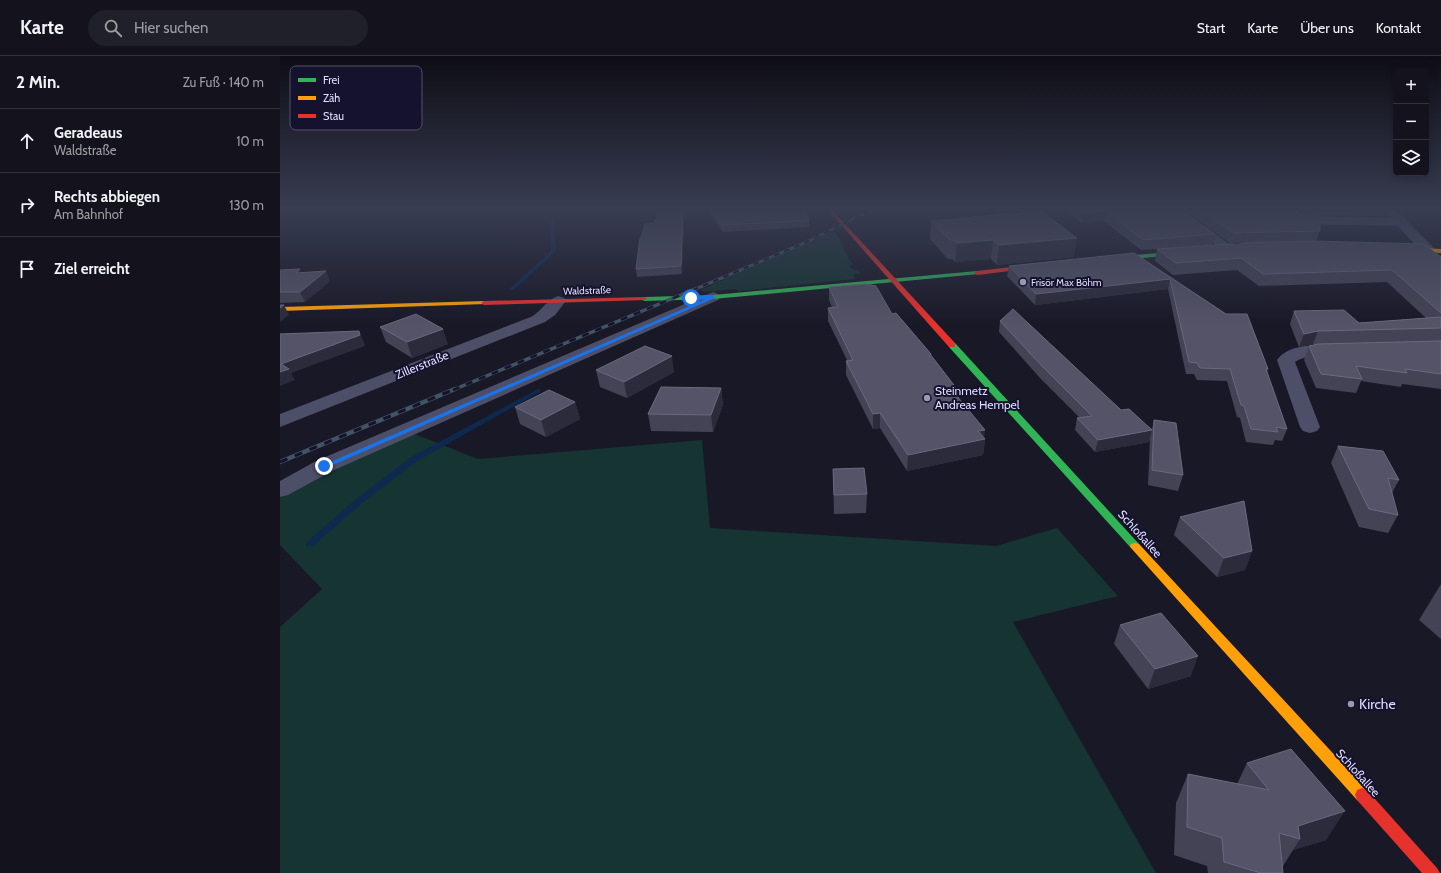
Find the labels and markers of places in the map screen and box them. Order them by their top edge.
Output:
place label: Frisör Max Böhm [1031,276,1102,289]
marker: Frisör Max Böhm [1018,277,1028,287]
place label: Steinmetz Andreas Hempel [935,383,1020,412]
marker: Steinmetz Andreas Hempel [922,393,932,403]
place label: Kirche [1359,695,1396,713]
marker: Kirche [1346,699,1356,709]

